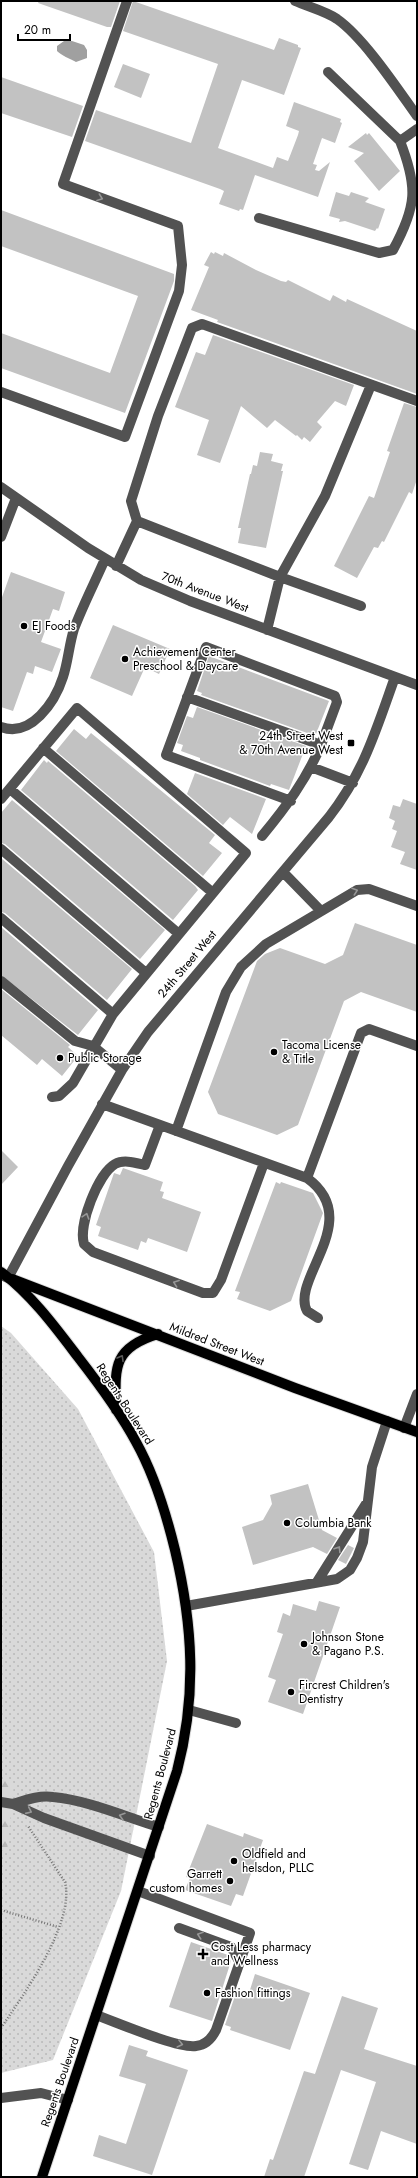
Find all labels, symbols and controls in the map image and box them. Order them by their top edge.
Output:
scale bar [18,16,70,42]
text: 20 m [24,21,51,39]
one-way arrow [96,193,103,201]
street label: 70th Avenue West [159,567,251,617]
place label: EJ Foods [32,617,76,635]
marker: EJ Foods [19,621,29,631]
place label: Achievement Center Preschool & Daycare [133,643,238,675]
marker: Achievement Center Preschool & Daycare [120,654,130,664]
place label: 24th Street West & 70th Avenue West [239,727,343,759]
marker: 24th Street West & 70th Avenue West [346,738,356,748]
one-way arrow [351,888,358,896]
street label: 24th Street West [153,926,221,1002]
place label: Tacoma License & Title [282,1036,361,1068]
marker: Tacoma License & Title [269,1047,279,1057]
place label: Public Storage [68,1049,142,1067]
marker: Public Storage [55,1053,65,1063]
one-way arrow [81,1212,90,1219]
one-way arrow [173,1279,180,1288]
street label: Mildred Street West [167,1318,267,1370]
one-way arrow [117,1355,124,1362]
street label: Regents Boulevard [92,1360,158,1448]
place label: Columbia Bank [295,1514,372,1532]
marker: Columbia Bank [282,1518,292,1528]
one-way arrow [333,1546,341,1553]
place label: Johnson Stone & Pagano P.S. [310,1628,384,1660]
marker: Johnson Stone & Pagano P.S. [299,1639,309,1649]
place label: Fircrest Children's Dentistry [299,1676,390,1708]
marker: Fircrest Children's Dentistry [286,1687,296,1697]
street label: Regents Boulevard [139,1726,181,1822]
one-way arrow [25,1806,33,1814]
one-way arrow [119,1812,126,1821]
place label: Oldfield and helsdon, PLLC [242,1845,314,1877]
marker: Oldfield and helsdon, PLLC [229,1856,239,1866]
place label: Garrett custom homes [150,1865,222,1897]
marker: Garrett custom homes [225,1876,235,1886]
one-way arrow [196,1931,203,1940]
place label: Cost Less pharmacy and Wellness [211,1938,312,1970]
marker: Cost Less pharmacy and Wellness [198,1949,208,1959]
place label: Fashion fittings [215,1984,291,2002]
marker: Fashion fittings [202,1988,212,1998]
street label: Regents Boulevard [36,2035,84,2129]
one-way arrow [176,2039,183,2048]

